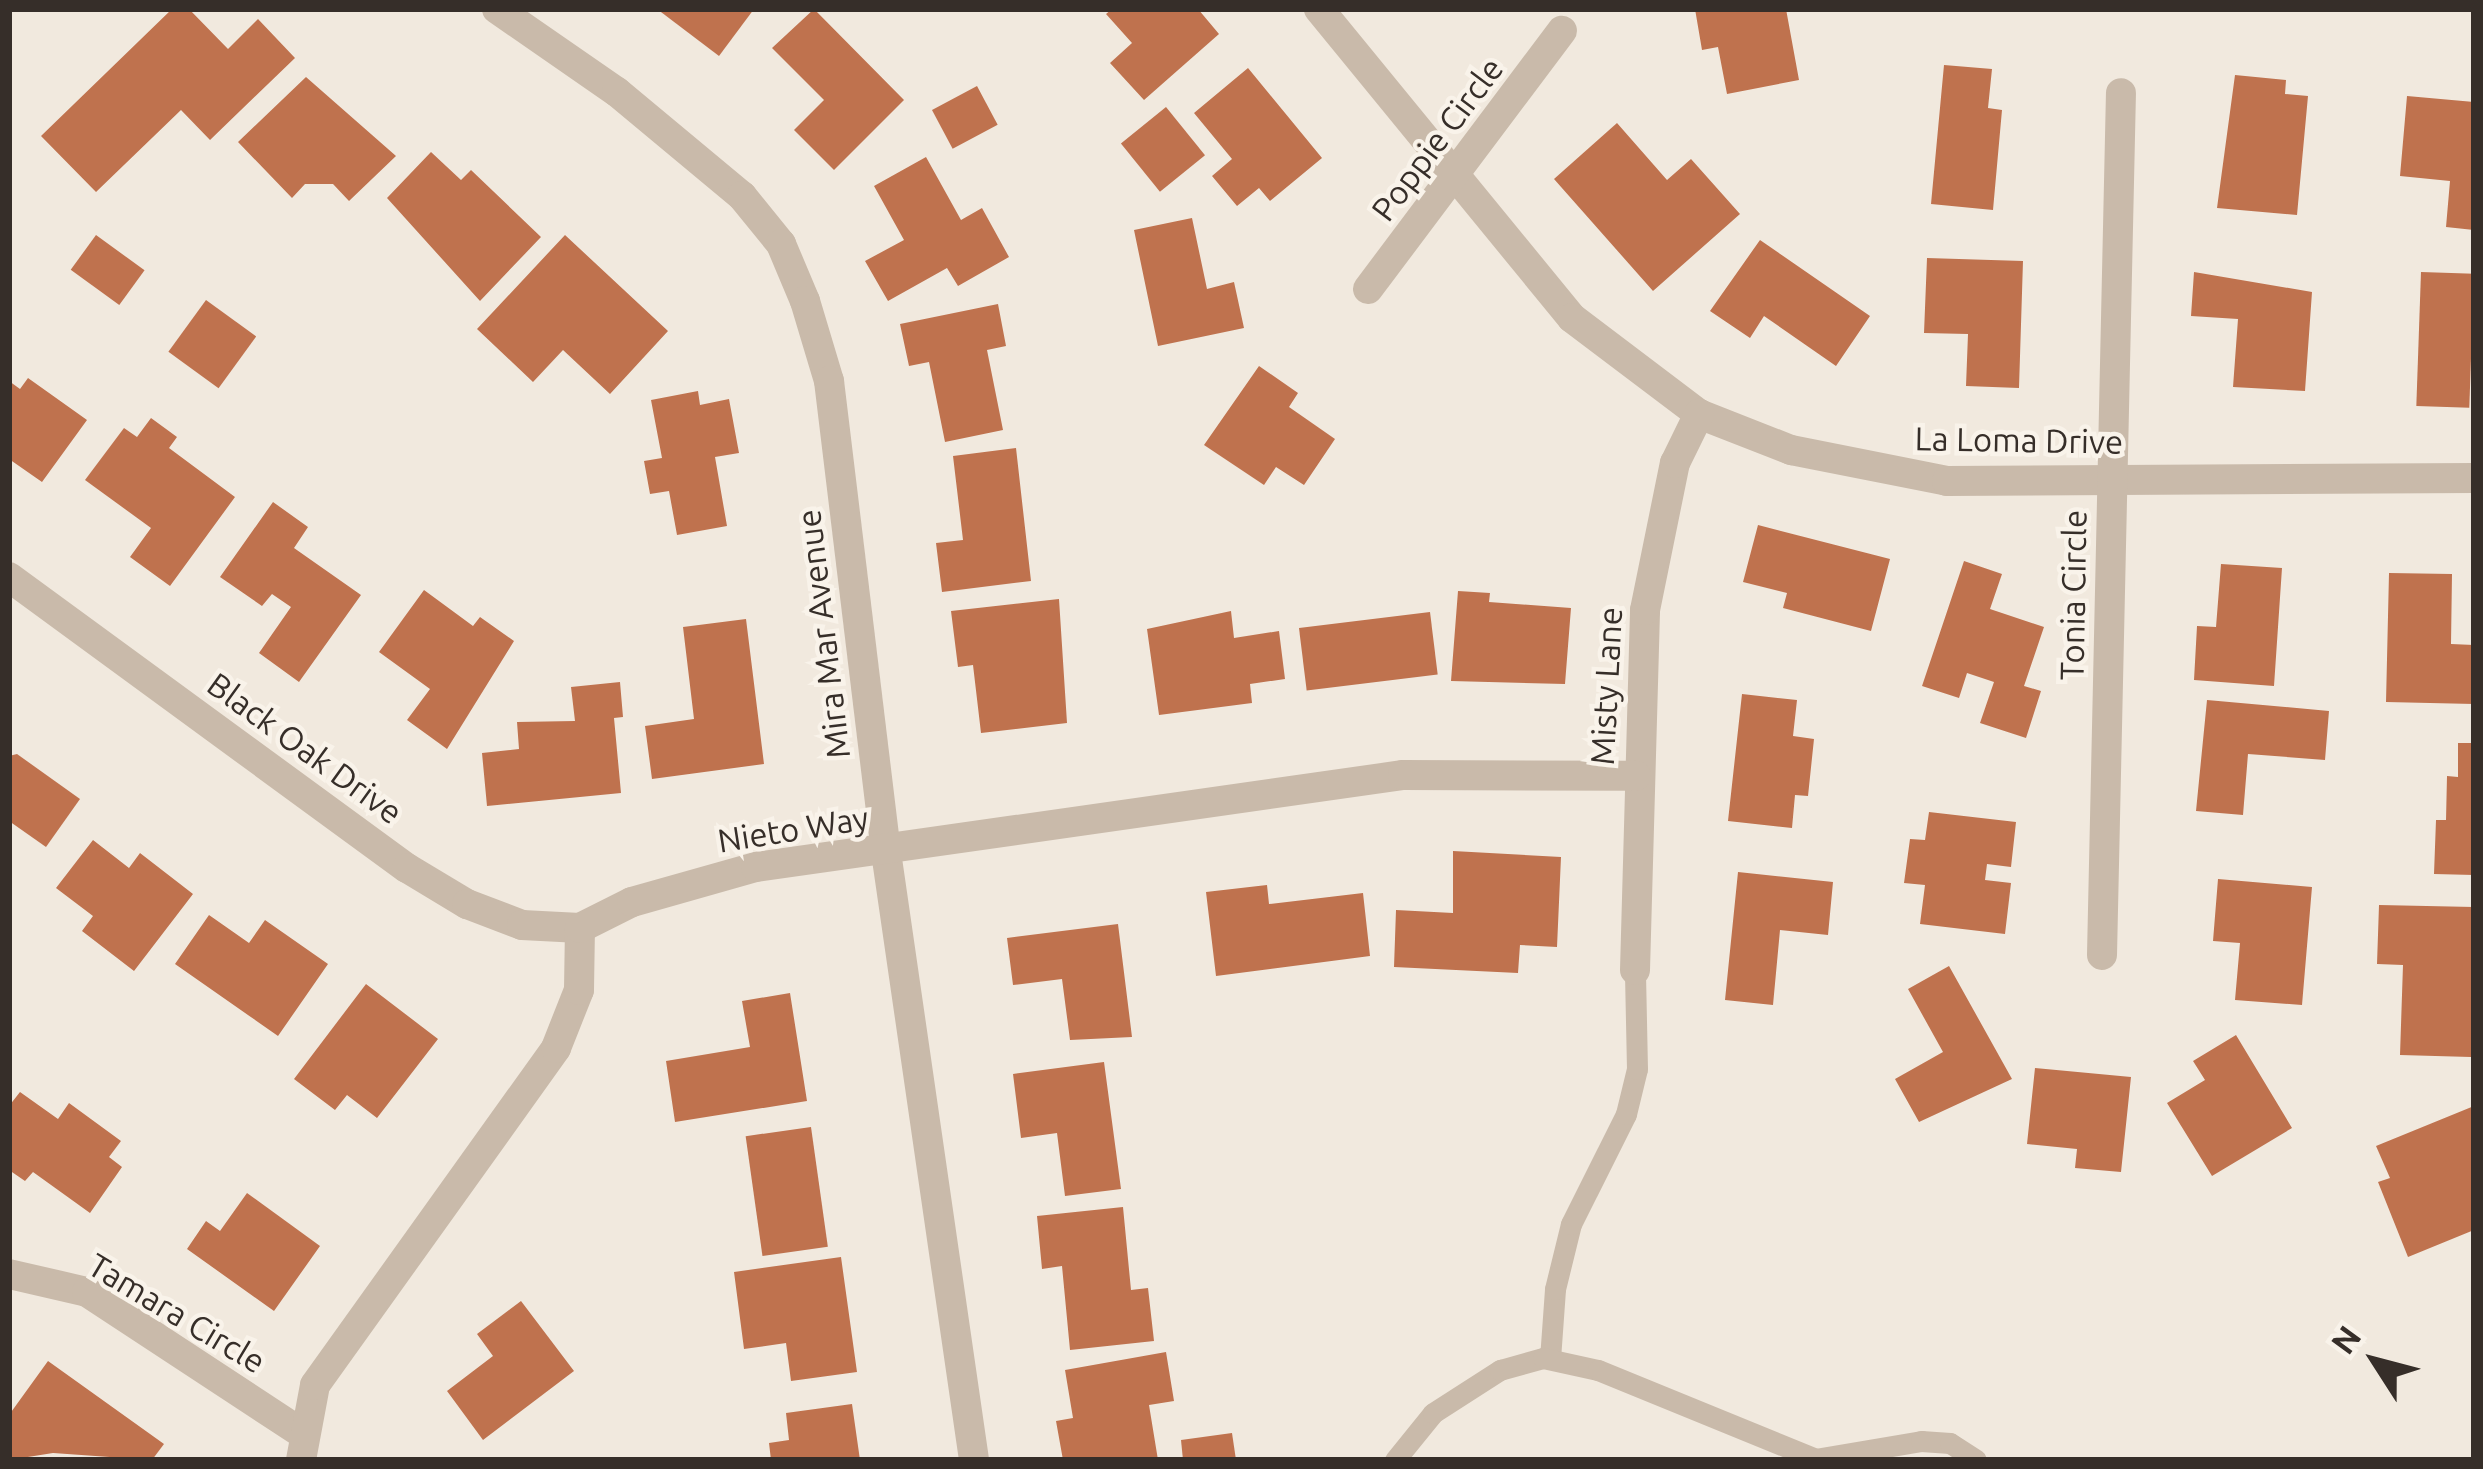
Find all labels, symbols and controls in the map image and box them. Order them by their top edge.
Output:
street label: Poppie Circle [1363,50,1511,228]
street label: La Loma Drive [1914,418,2124,462]
street label: Mira Mar Avenue [788,507,858,761]
street label: Tonia Circle [2052,509,2094,681]
street label: Misty Lane [1582,606,1630,766]
street label: Black Oak Drive [200,664,410,832]
street label: Nieto Way [715,798,871,860]
street label: Tamara Circle [81,1245,273,1381]
north arrow [2315,1301,2435,1421]
text: N [2323,1319,2368,1360]

